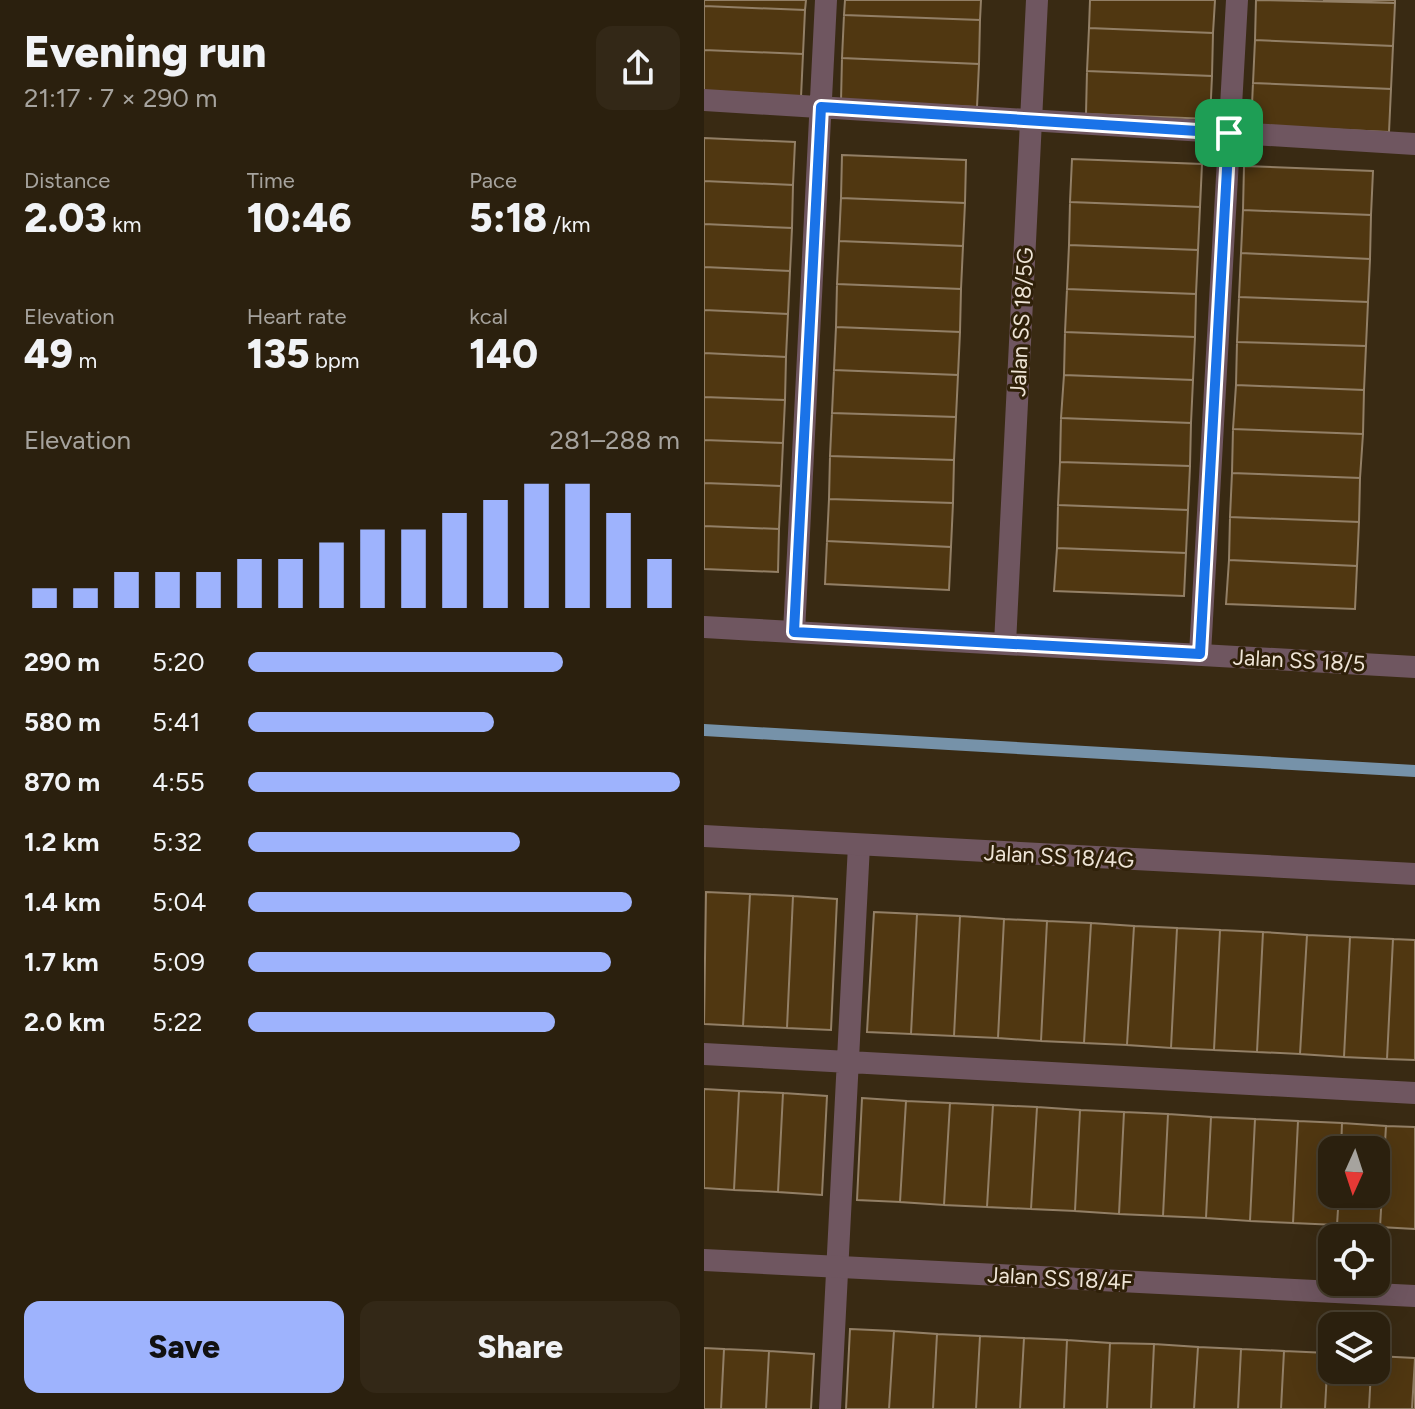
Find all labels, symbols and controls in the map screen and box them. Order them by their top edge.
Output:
text: Evening run [24,25,266,78]
button: share [596,26,680,110]
text: 21:17 · 7 × 290 m [24,82,217,114]
pin [1195,99,1263,167]
icon: arrive [1207,111,1251,155]
text: Distance [24,167,110,194]
text: Time [247,167,295,194]
text: Pace [469,167,517,194]
text: 2.03 [24,194,107,242]
text: 10:46 [247,194,352,242]
text: 5:18 [469,194,547,242]
text: km [107,211,142,238]
text: /km [547,211,591,238]
street label: Jalan SS 18/5G [1004,247,1039,397]
text: Elevation [24,303,114,330]
text: Heart rate [247,303,347,330]
text: kcal [469,303,508,330]
text: 49 [24,330,73,378]
text: 135 [247,330,310,378]
text: 140 [469,330,538,378]
text: m [73,347,97,374]
text: bpm [310,347,360,374]
text: Elevation [24,424,131,456]
text: 281–288 m [549,424,680,456]
street label: Jalan SS 18/5 [1232,644,1366,677]
text: 290 m [24,646,100,678]
text: 5:20 [152,646,205,678]
text: 580 m [24,706,101,738]
text: 5:41 [152,706,200,738]
text: 870 m [24,766,100,798]
text: 4:55 [152,766,205,798]
text: 1.2 km [24,826,99,858]
text: 5:32 [152,826,202,858]
street label: Jalan SS 18/4G [983,839,1135,874]
text: 1.4 km [24,886,101,918]
text: 5:04 [152,886,206,918]
text: 1.7 km [24,946,99,978]
text: 5:09 [152,946,205,978]
text: 2.0 km [24,1006,105,1038]
text: 5:22 [152,1006,203,1038]
north arrow [1318,1136,1390,1208]
map controls [1318,1136,1390,1384]
button: locate [1318,1224,1390,1296]
street label: Jalan SS 18/4F [987,1261,1133,1296]
button: Save [24,1301,344,1393]
button: Share [360,1301,680,1393]
button: layers [1318,1312,1390,1384]

